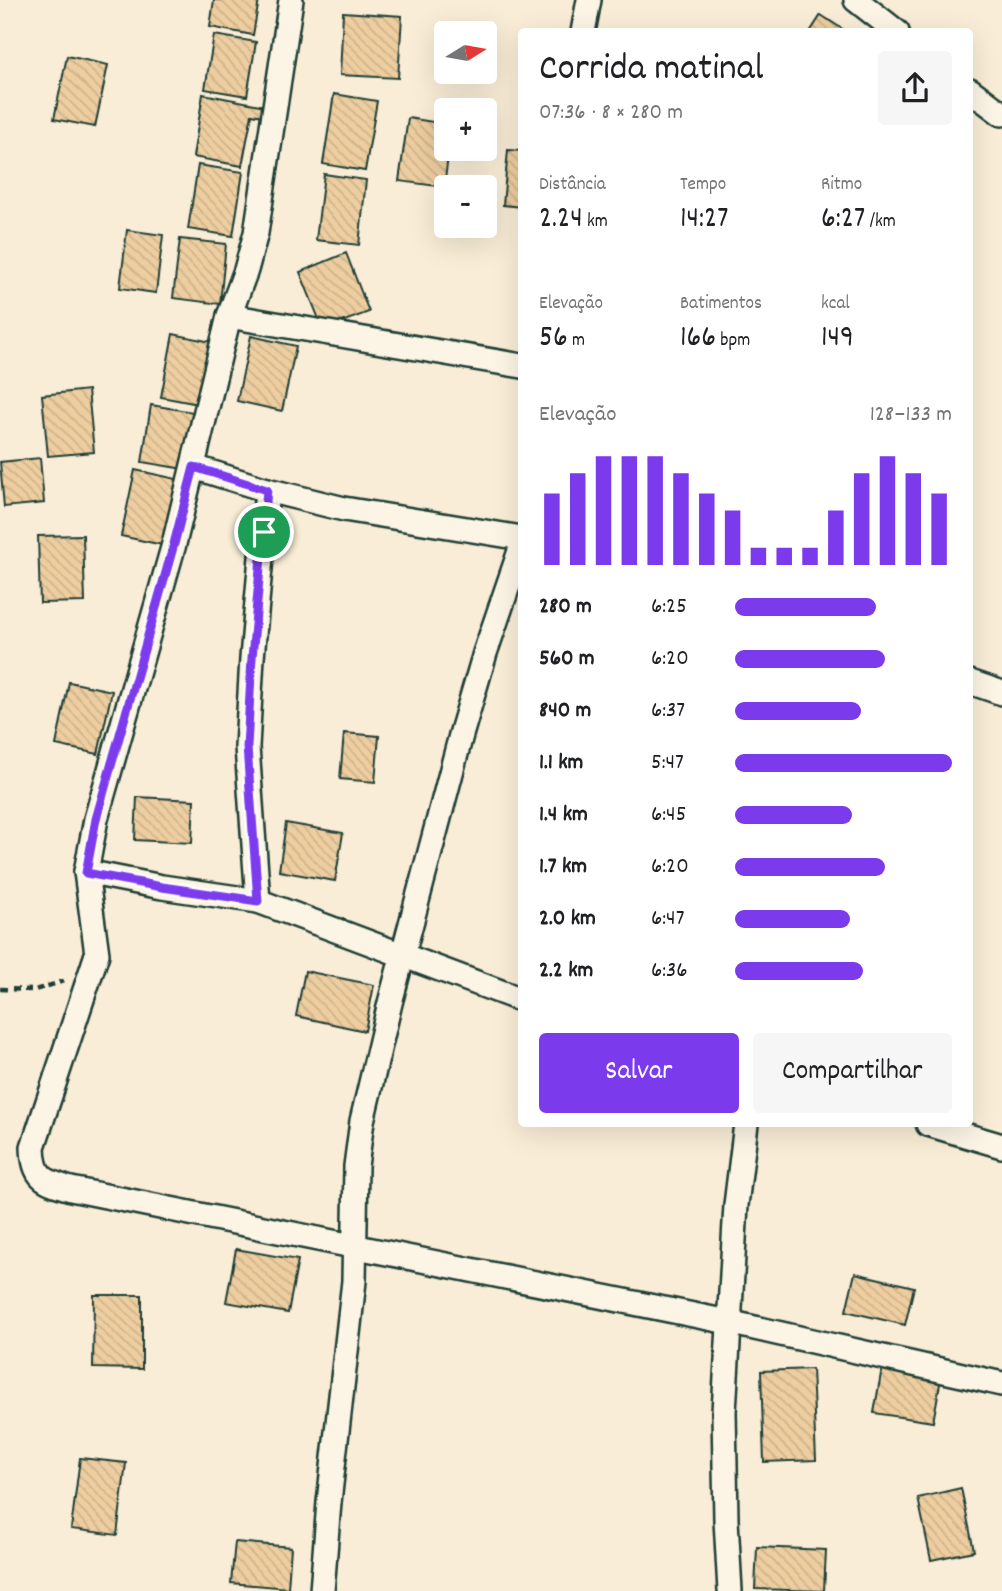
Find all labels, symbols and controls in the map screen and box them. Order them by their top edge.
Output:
north arrow [434,21,497,84]
map controls [434,21,497,238]
text: Corrida matinal [539,43,764,98]
button: share [878,51,952,125]
text: 07:36 · 8 × 280 m [539,97,683,130]
button: + [434,98,497,161]
text: Distância [539,172,606,199]
text: Tempo [680,172,726,199]
text: Ritmo [821,172,862,199]
button: − [434,175,497,238]
text: 2.24 [539,199,583,242]
text: 14:27 [680,199,729,242]
text: 6:27 [821,199,865,242]
text: km [583,209,608,236]
text: /km [865,209,896,236]
text: Elevação [539,291,603,318]
text: Batimentos [680,291,762,318]
text: kcal [821,291,850,318]
text: 56 [539,318,568,361]
text: 166 [680,318,716,361]
text: 149 [821,318,854,361]
text: m [568,328,585,355]
text: bpm [716,328,750,355]
text: Elevação [539,399,616,432]
text: 128–133 m [870,399,952,432]
pin [234,502,294,562]
icon: arrive [245,513,283,551]
text: 280 m [539,591,592,624]
text: 6:25 [651,591,687,624]
text: 560 m [539,643,595,676]
text: 6:20 [651,643,689,676]
text: 840 m [539,695,591,728]
text: 6:37 [651,695,685,728]
text: 1.1 km [539,747,583,780]
text: 5:47 [651,747,684,780]
text: 1.4 km [539,799,588,832]
text: 6:45 [651,799,686,832]
text: 1.7 km [539,851,587,884]
text: 6:20 [651,851,689,884]
text: 2.0 km [539,903,596,936]
text: 6:47 [651,903,684,936]
text: 2.2 km [539,955,593,988]
text: 6:36 [651,955,688,988]
button: Salvar [539,1033,739,1113]
button: Compartilhar [753,1033,952,1113]

